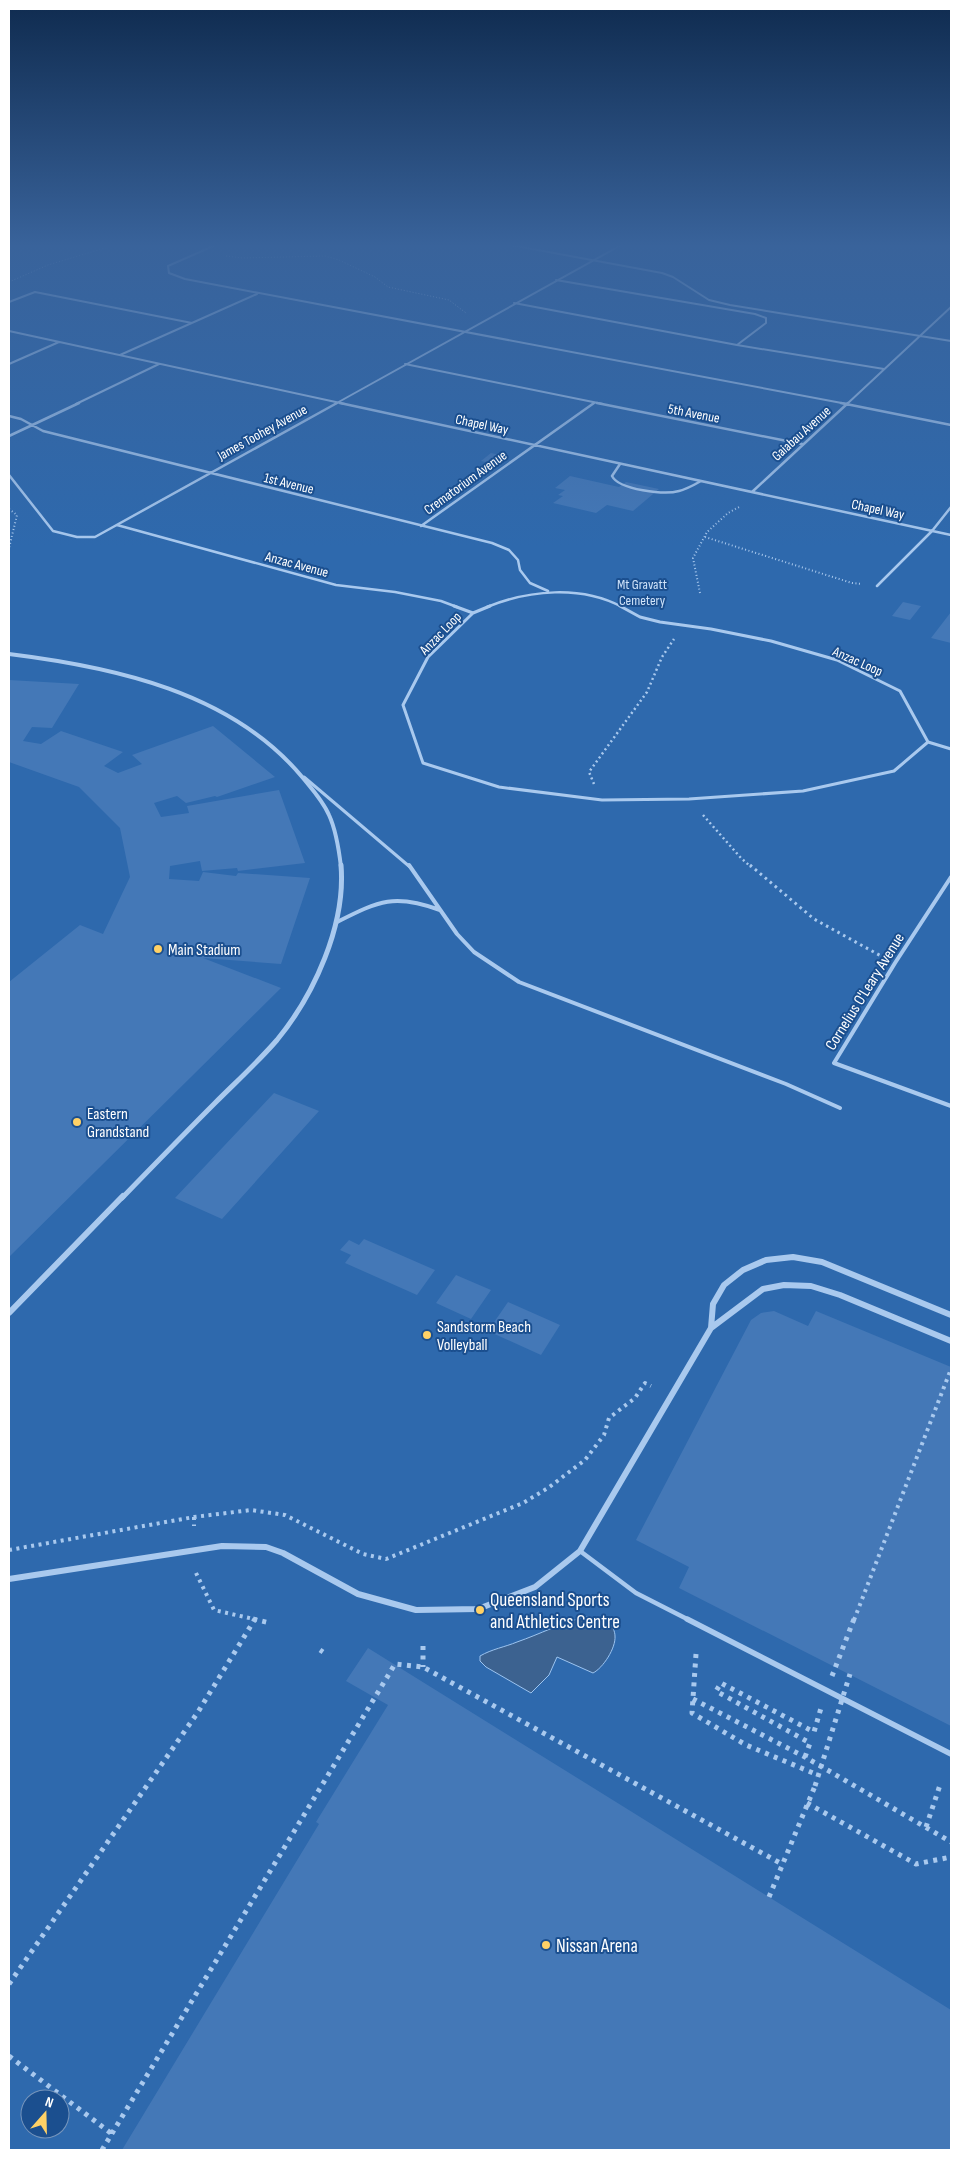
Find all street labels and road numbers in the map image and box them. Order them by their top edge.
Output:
street label: 5th Avenue [667,400,721,427]
street label: James Toohey Avenue [214,401,310,465]
street label: Gaiabau Avenue [768,402,834,464]
street label: Chapel Way [454,411,511,439]
street label: Crematorium Avenue [420,447,510,518]
street label: 1st Avenue [262,469,316,498]
street label: Chapel Way [850,496,907,524]
street label: Anzac Avenue [262,548,330,581]
street label: Anzac Loop [415,608,465,659]
street label: Anzac Loop [829,643,886,680]
street label: Cornelius O'Leary Avenue [822,930,909,1054]

